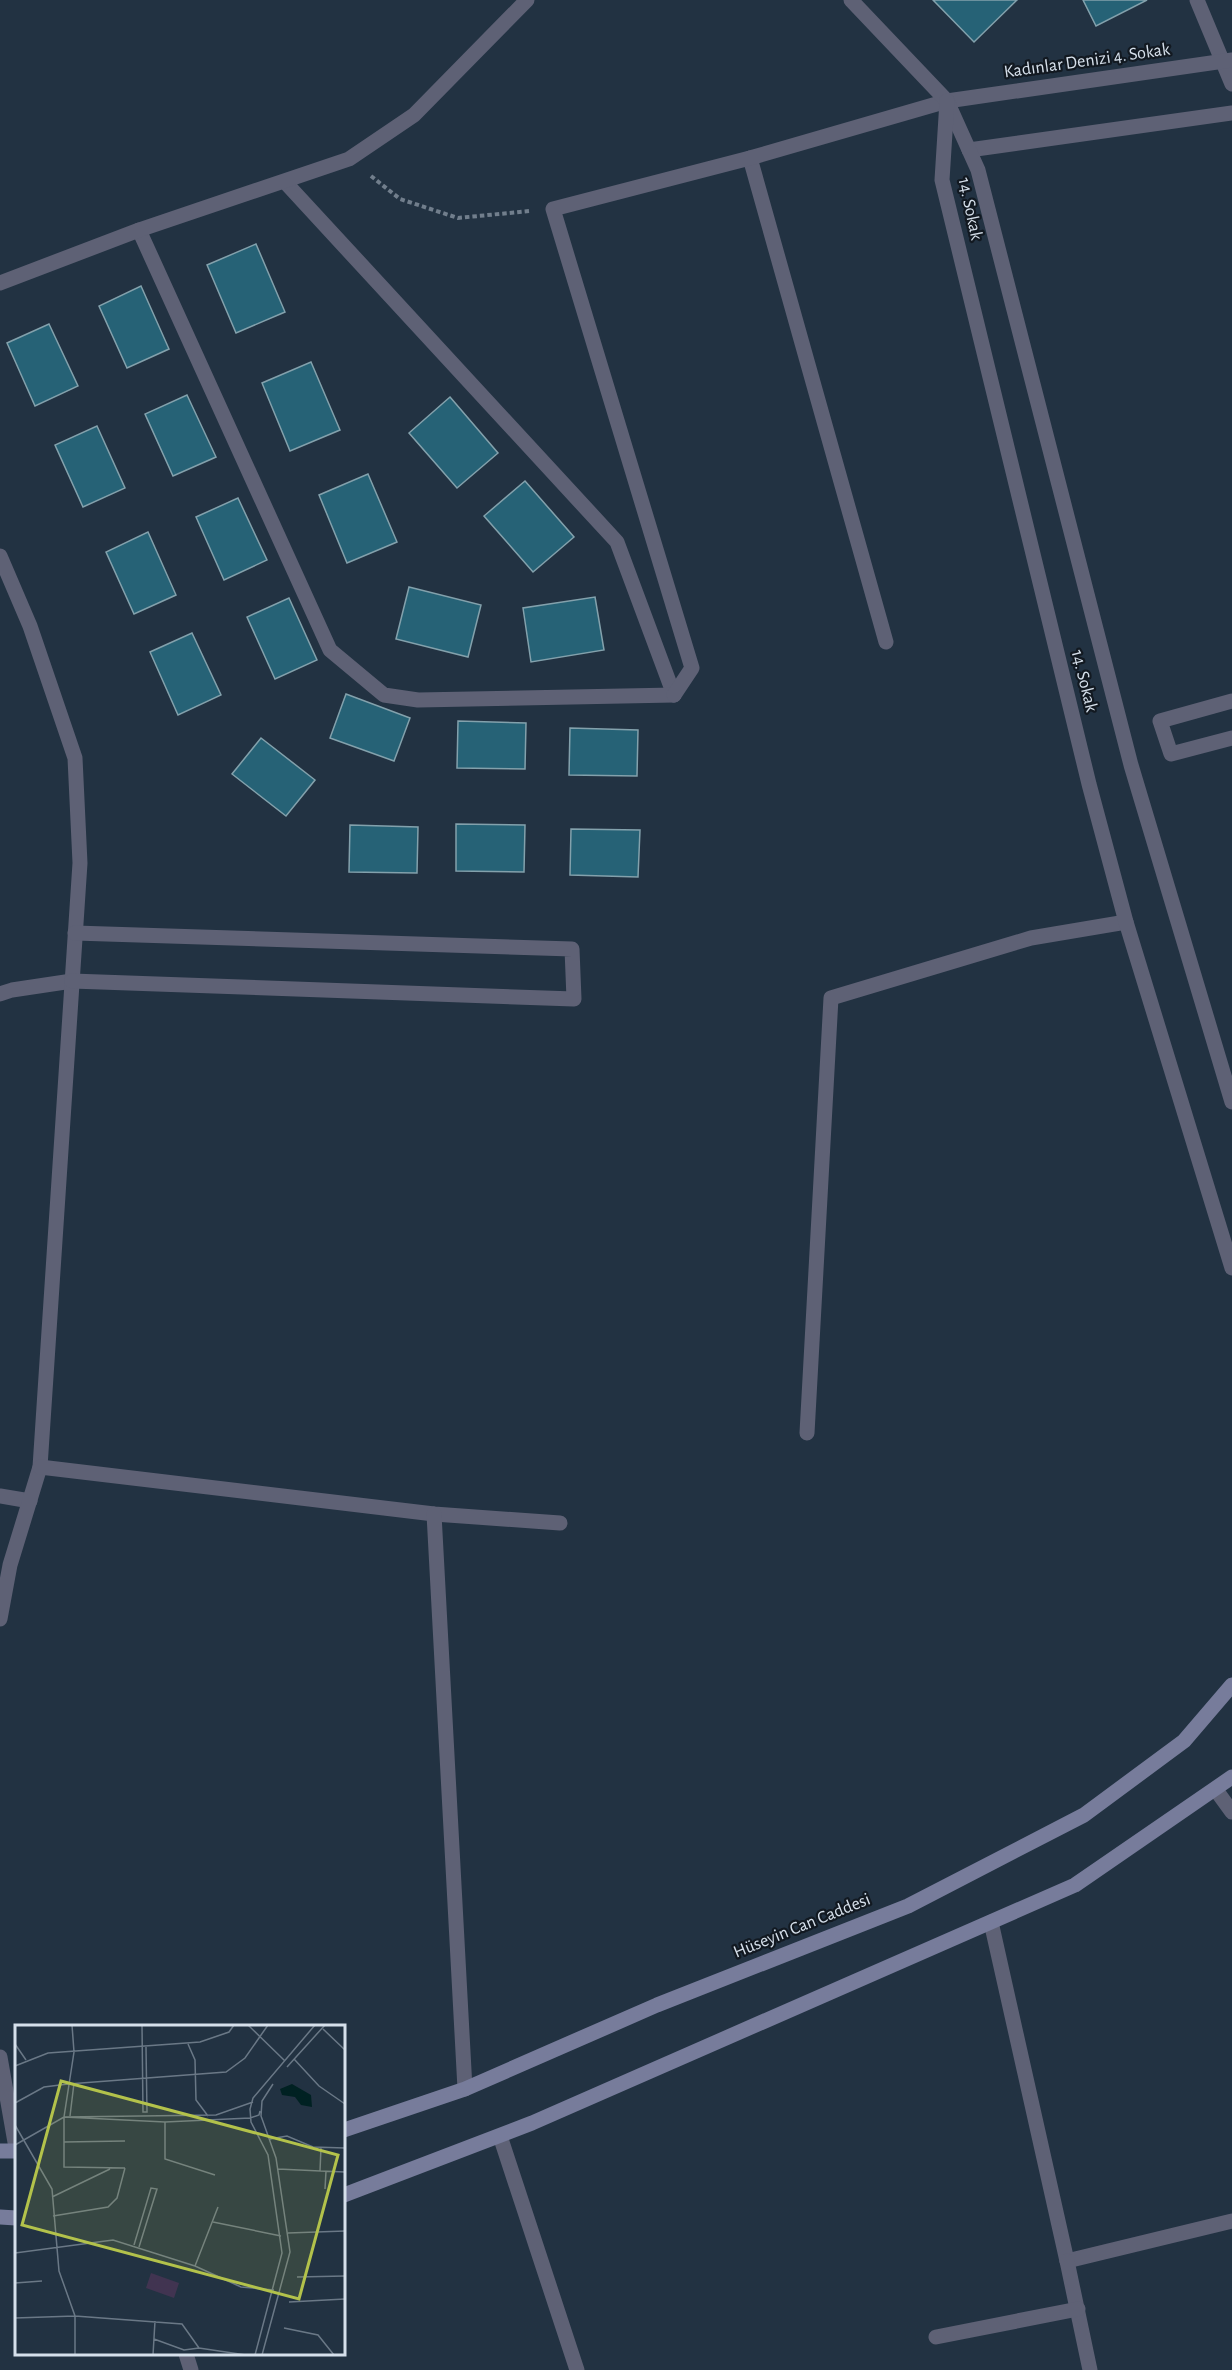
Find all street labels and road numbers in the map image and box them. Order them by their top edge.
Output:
street label: Kadınlar Denizi 4. Sokak [1003,40,1172,82]
street label: 14. Sokak [955,176,986,243]
street label: 14. Sokak [1068,648,1101,715]
street label: Hüseyin Can Caddesi [731,1890,873,1962]

